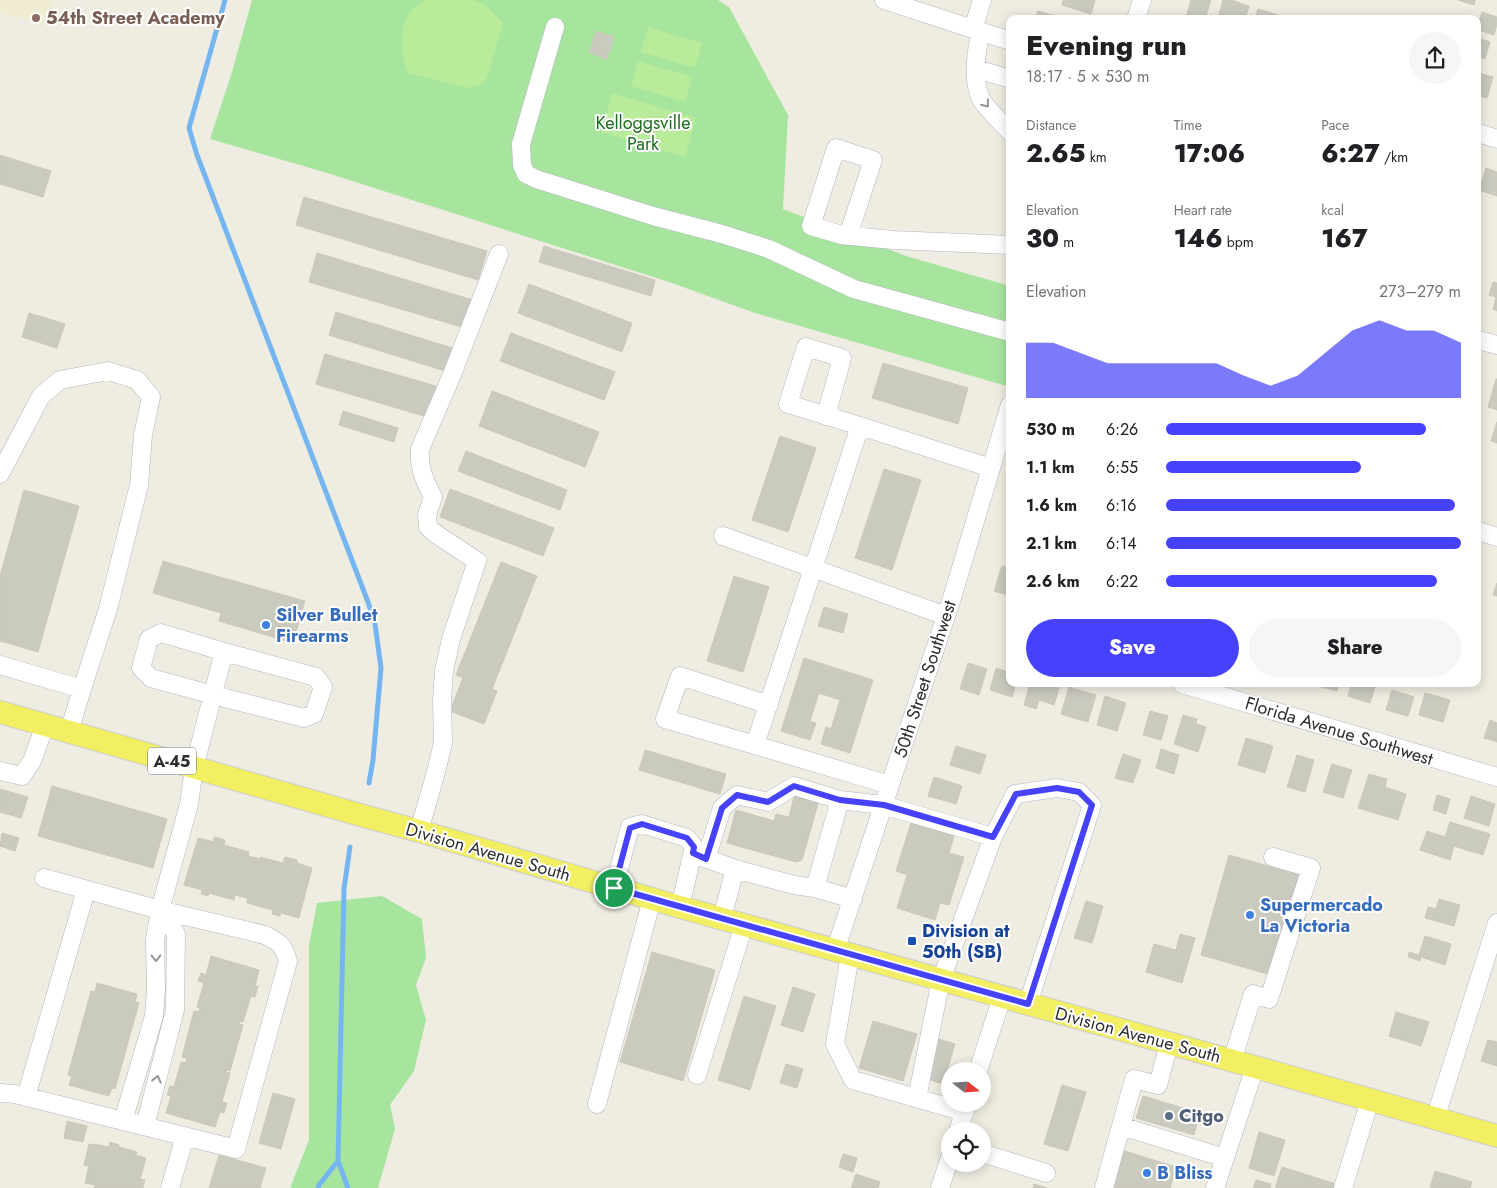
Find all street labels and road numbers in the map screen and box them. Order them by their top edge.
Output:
street label: 50th Street Southwest [887,596,963,761]
street label: Florida Avenue Southwest [1242,690,1437,772]
road number: A-45 [148,748,196,774]
street label: Division Avenue South [402,816,574,888]
street label: Division Avenue South [1052,1000,1224,1070]

